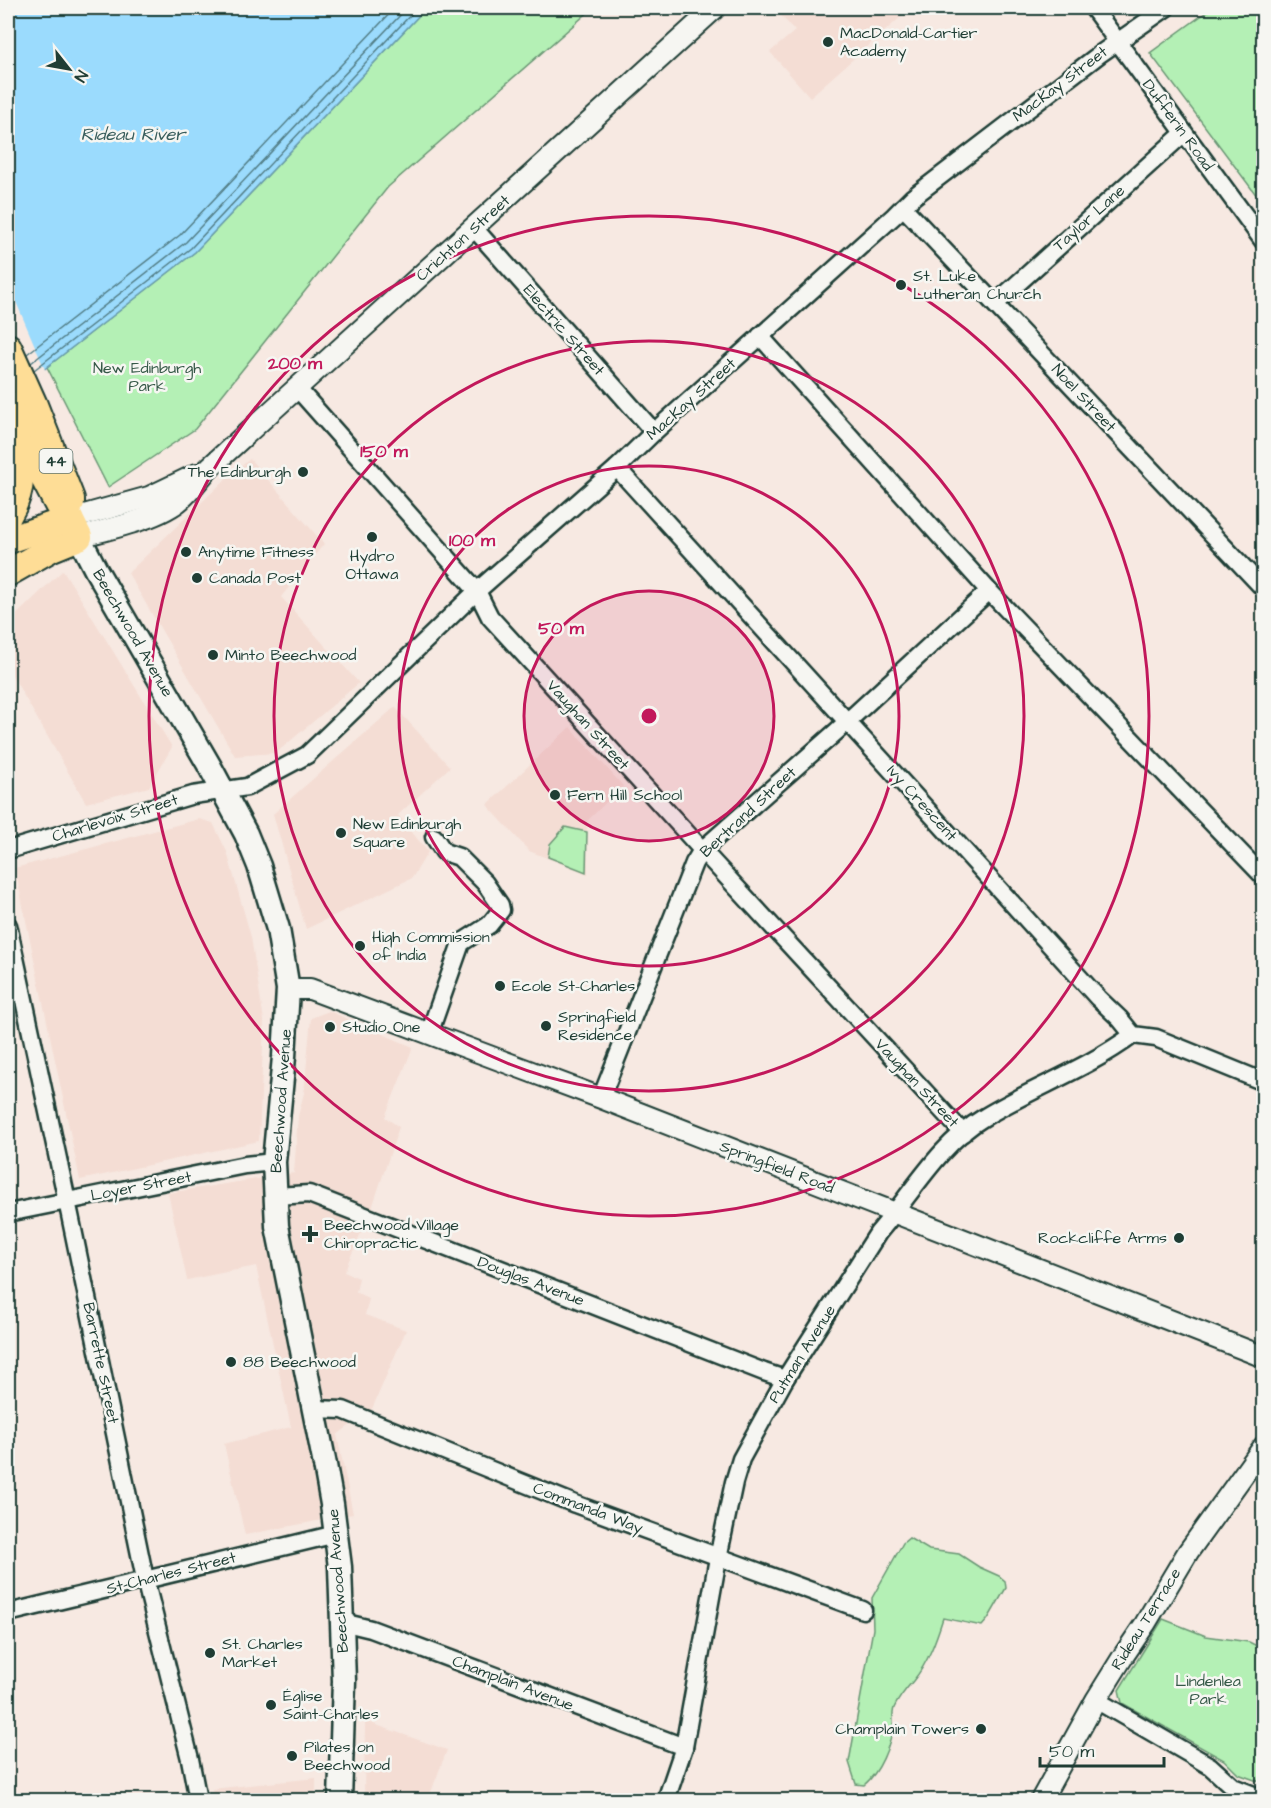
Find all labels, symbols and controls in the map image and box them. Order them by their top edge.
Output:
place label: MacDonald-Cartier Academy [840,22,978,63]
marker: MacDonald-Cartier Academy [821,35,835,49]
north arrow [39,39,99,99]
street label: MacKay Street [1008,41,1113,128]
text: N [69,66,93,86]
street label: Dufferin Road [1137,75,1219,175]
water label: Rideau River [81,122,187,147]
street label: Taylor Lane [1048,180,1131,257]
street label: Crichton Street [411,189,515,286]
place label: St. Luke Lutheran Church [913,265,1041,305]
marker: St. Luke Lutheran Church [894,278,908,292]
street label: Electric Street [518,280,610,381]
text: 200 m [267,351,323,376]
street label: MacKay Street [641,352,742,446]
park label: New Edinburgh Park [93,357,201,397]
street label: Noel Street [1047,359,1122,437]
text: 150 m [360,439,409,464]
road number: 44 [40,449,72,473]
place label: The Edinburgh [188,461,291,484]
marker: The Edinburgh [296,465,310,479]
text: 100 m [449,528,496,553]
marker: Hydro Ottawa [365,530,379,544]
place label: Anytime Fitness [198,541,314,564]
marker: Anytime Fitness [179,545,193,559]
place label: Hydro Ottawa [346,545,398,585]
street label: Beechwood Avenue [87,565,179,701]
place label: Canada Post [209,567,302,589]
marker: Canada Post [190,571,204,585]
text: 50 m [538,616,585,641]
place label: Minto Beechwood [225,644,356,666]
marker: Minto Beechwood [206,648,220,662]
street label: Vaughan Street [541,675,635,776]
centre of rings [639,706,659,726]
street label: Ivy Crescent [881,760,963,847]
street label: Bertrand Street [695,761,801,862]
place label: Fern Hill School [567,784,682,806]
street label: Charlevoix Street [49,788,181,848]
marker: Fern Hill School [548,788,562,802]
place label: New Edinburgh Square [353,813,461,853]
marker: New Edinburgh Square [334,826,348,840]
place label: High Commission of India [372,926,490,966]
marker: High Commission of India [353,939,367,953]
place label: Ecole St-Charles [512,975,635,997]
marker: Ecole St-Charles [493,979,507,993]
place label: Springfield Residence [558,1006,636,1046]
place label: Studio One [342,1016,421,1038]
marker: Springfield Residence [539,1019,553,1033]
marker: Studio One [323,1020,337,1034]
street label: Beechwood Avenue [265,1028,297,1174]
street label: Vaughan Street [869,1034,964,1133]
street label: Springfield Road [716,1135,837,1200]
street label: Loyer Street [89,1165,194,1208]
place label: Beechwood Village Chiropractic [324,1214,459,1254]
marker: Beechwood Village Chiropractic [301,1225,319,1243]
place label: Rockcliffe Arms [1038,1227,1167,1249]
marker: Rockcliffe Arms [1172,1231,1186,1245]
street label: Douglas Avenue [474,1251,588,1313]
street label: Barrette Street [77,1300,125,1426]
street label: Putman Avenue [763,1300,841,1407]
place label: 88 Beechwood [243,1351,356,1373]
marker: 88 Beechwood [224,1355,238,1369]
street label: Commanda Way [530,1477,646,1540]
street label: Beechwood Avenue [322,1508,354,1654]
street label: St-Charles Street [104,1546,239,1600]
street label: Rideau Terrace [1106,1563,1186,1674]
place label: St. Charles Market [222,1633,303,1673]
marker: St. Charles Market [203,1646,217,1660]
street label: Champlain Avenue [449,1650,577,1716]
park label: Lindenlea Park [1175,1670,1241,1710]
place label: Église Saint-Charles [283,1685,379,1725]
marker: Église Saint-Charles [264,1698,278,1712]
place label: Champlain Towers [835,1718,969,1740]
marker: Champlain Towers [974,1722,988,1736]
scale bar [1040,1730,1164,1768]
place label: Pilates on Beechwood [304,1736,390,1776]
text: 50 m [1049,1739,1094,1764]
marker: Pilates on Beechwood [285,1749,299,1763]

